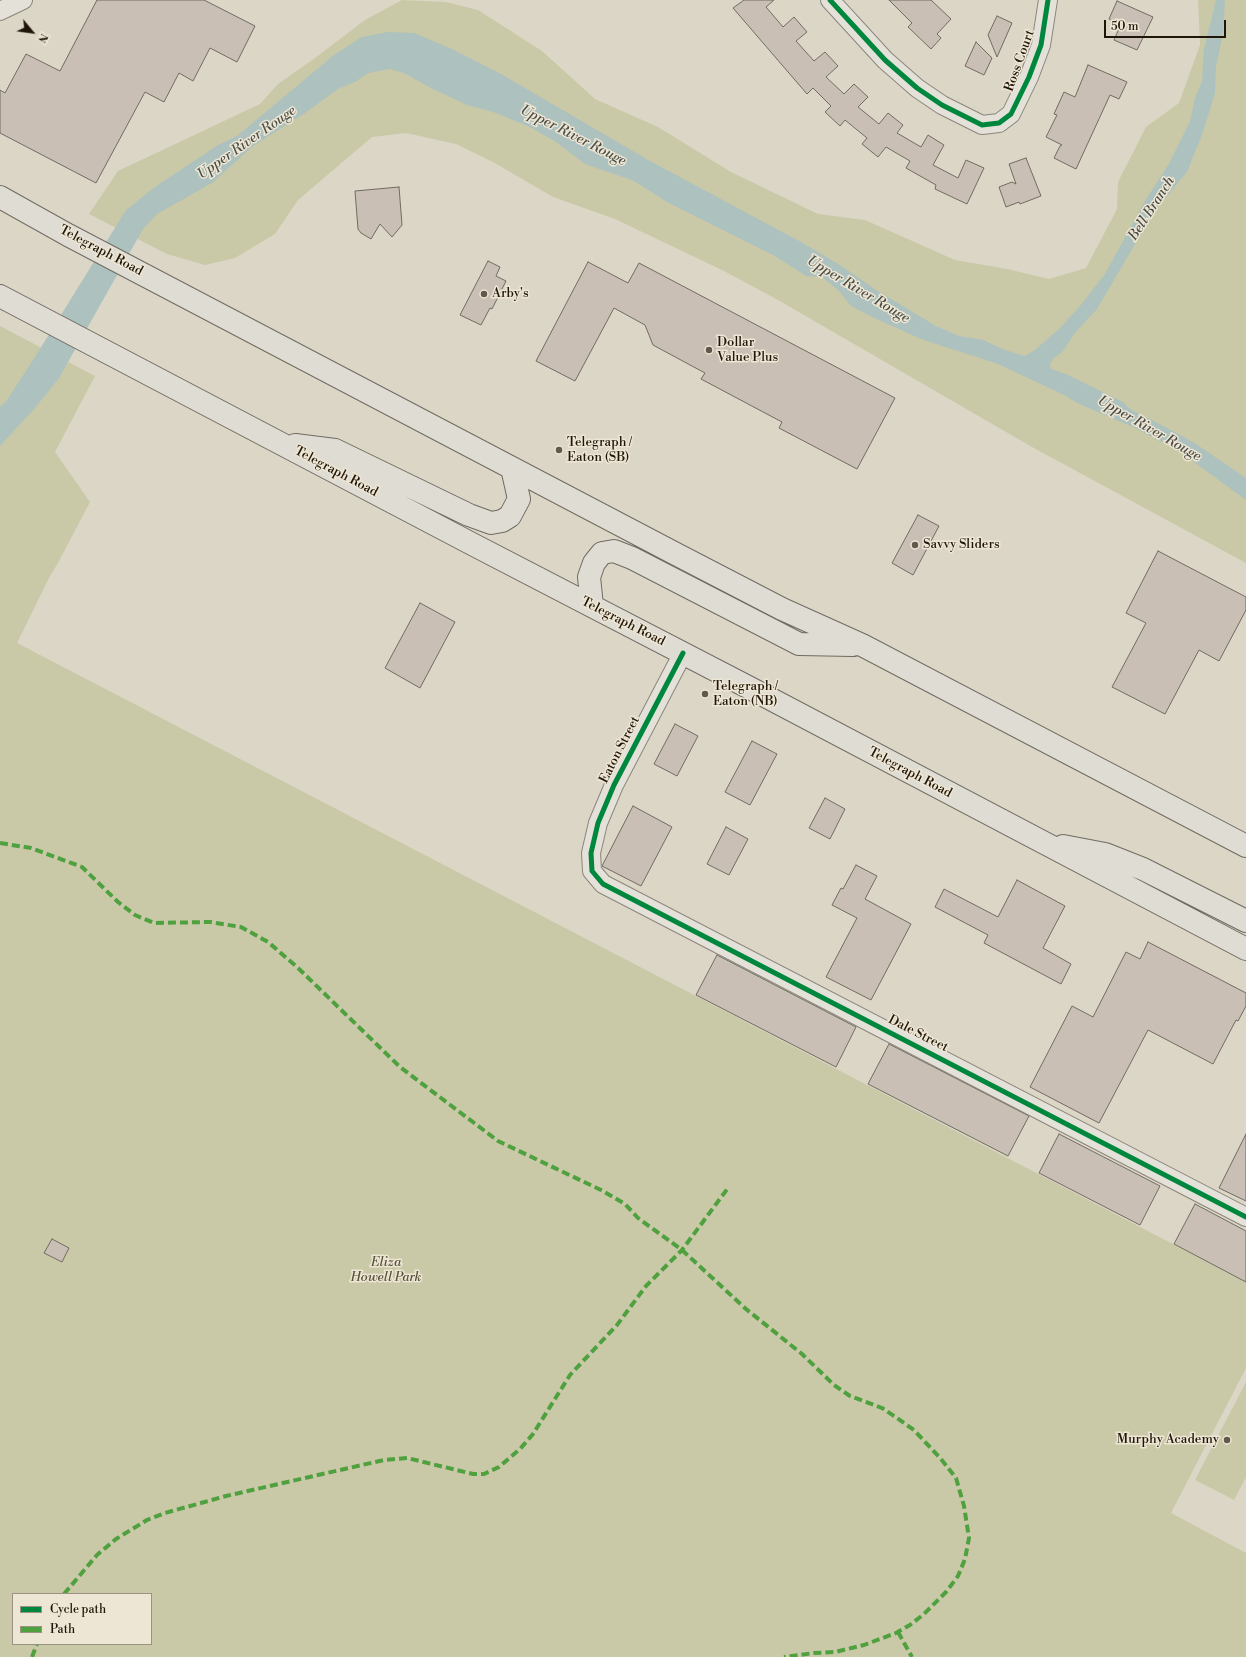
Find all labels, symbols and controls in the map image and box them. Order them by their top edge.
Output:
north arrow [12,12,52,52]
scale bar [1106,12,1228,38]
text: 50 m [1111,19,1139,34]
street label: Ross Court [1002,28,1038,94]
text: N [34,31,51,45]
water label: Upper River Rouge [517,102,629,170]
water label: Upper River Rouge [194,103,300,183]
water label: Bell Branch [1125,174,1179,244]
street label: Telegraph Road [57,222,145,280]
water label: Upper River Rouge [804,253,912,327]
place label: Arby's [492,286,529,302]
marker: Arby's [479,289,489,299]
place label: Dollar Value Plus [717,335,778,366]
marker: Dollar Value Plus [704,345,714,355]
water label: Upper River Rouge [1094,393,1204,465]
place label: Telegraph / Eaton (SB) [567,435,632,466]
street label: Telegraph Road [292,443,380,501]
marker: Telegraph / Eaton (SB) [554,445,564,455]
place label: Savvy Sliders [923,537,1000,553]
marker: Savvy Sliders [910,540,920,550]
street label: Telegraph Road [578,594,668,650]
place label: Telegraph / Eaton (NB) [713,679,778,710]
marker: Telegraph / Eaton (NB) [700,689,710,699]
street label: Eaton Street [596,714,644,786]
street label: Telegraph Road [866,744,954,802]
street label: Dale Street [885,1012,951,1056]
park label: Eliza Howell Park [351,1255,421,1286]
place label: Murphy Academy [1117,1432,1219,1448]
marker: Murphy Academy [1222,1435,1232,1445]
legend [12,1593,152,1645]
text: Cycle path [50,1602,106,1617]
text: Path [50,1622,75,1637]

